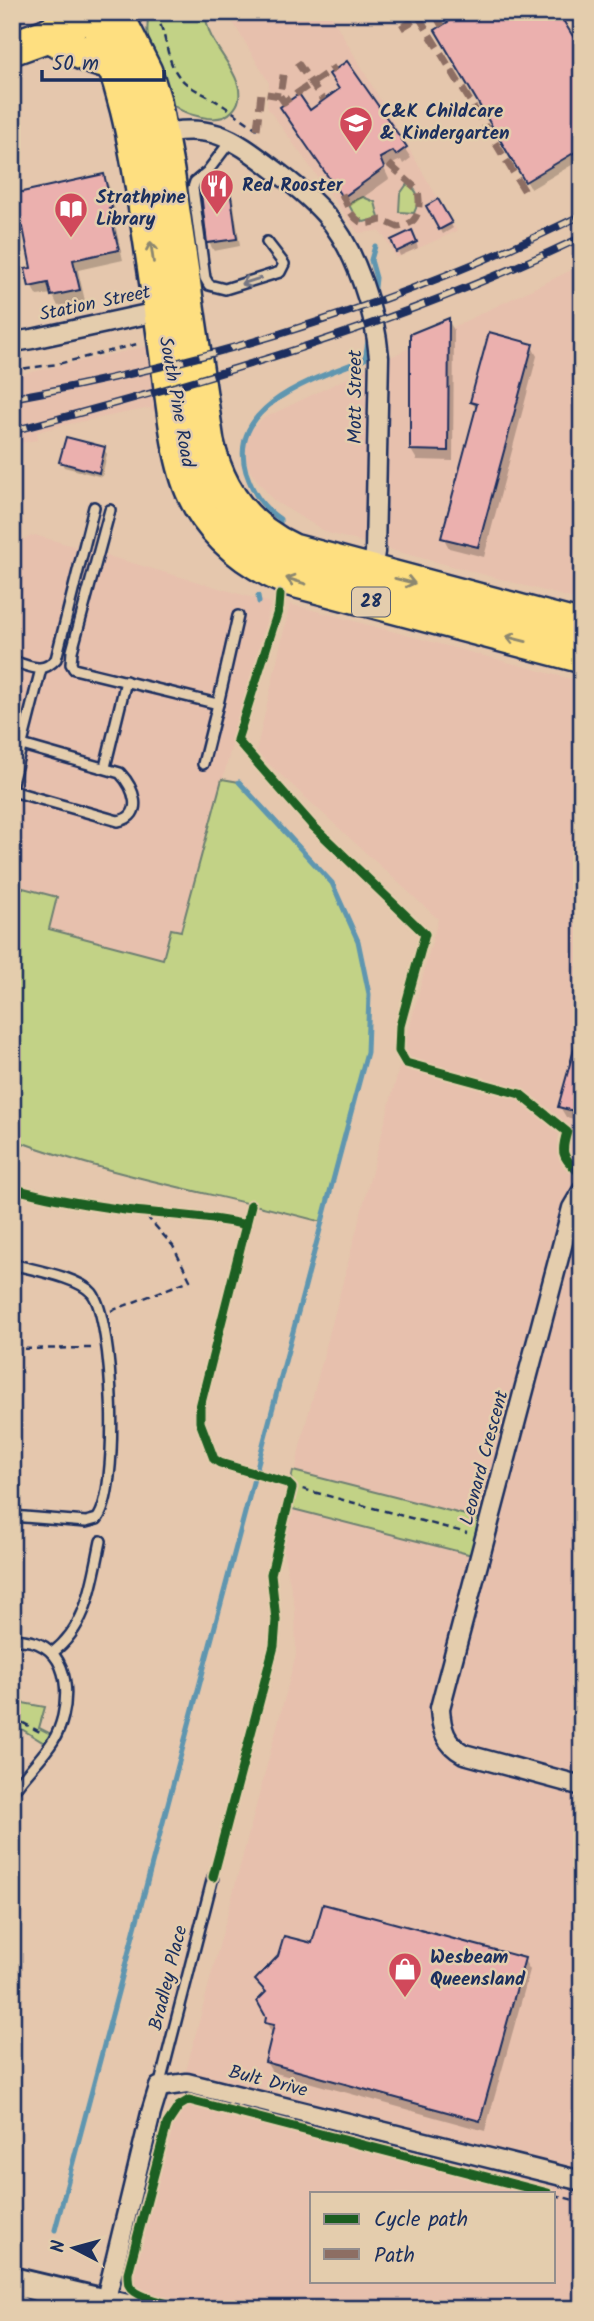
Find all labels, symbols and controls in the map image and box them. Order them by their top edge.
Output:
scale bar [42,38,164,82]
text: 50 m [52,48,99,81]
place label: C&K Childcare & Kindergarten [380,97,510,149]
school or university icon: C&K Childcare & Kindergarten [337,104,375,153]
restaurant icon: Red Rooster [198,167,236,216]
place label: Red Rooster [242,171,344,201]
place label: Strathpine Library [96,183,186,235]
library icon: Strathpine Library [52,190,90,239]
one-way arrow [145,241,158,264]
one-way arrow [240,276,262,289]
street label: Station Street [37,277,154,330]
street label: South Pine Road [150,334,202,470]
street label: Mott Street [341,349,371,444]
one-way arrow [285,574,307,586]
one-way arrow [393,575,416,588]
road number: 28 [352,588,390,616]
one-way arrow [505,632,528,645]
street label: Leonard Crescent [453,1386,518,1529]
street label: Bradley Place [141,1922,197,2034]
place label: Wesbeam Queensland [430,1943,526,1995]
shop icon: Wesbeam Queensland [386,1950,424,1999]
street label: Bult Drive [225,2058,311,2106]
legend [310,2192,556,2282]
text: Cycle path [374,2204,468,2237]
north arrow [38,2212,108,2282]
text: N [44,2239,75,2254]
text: Path [374,2240,415,2273]

